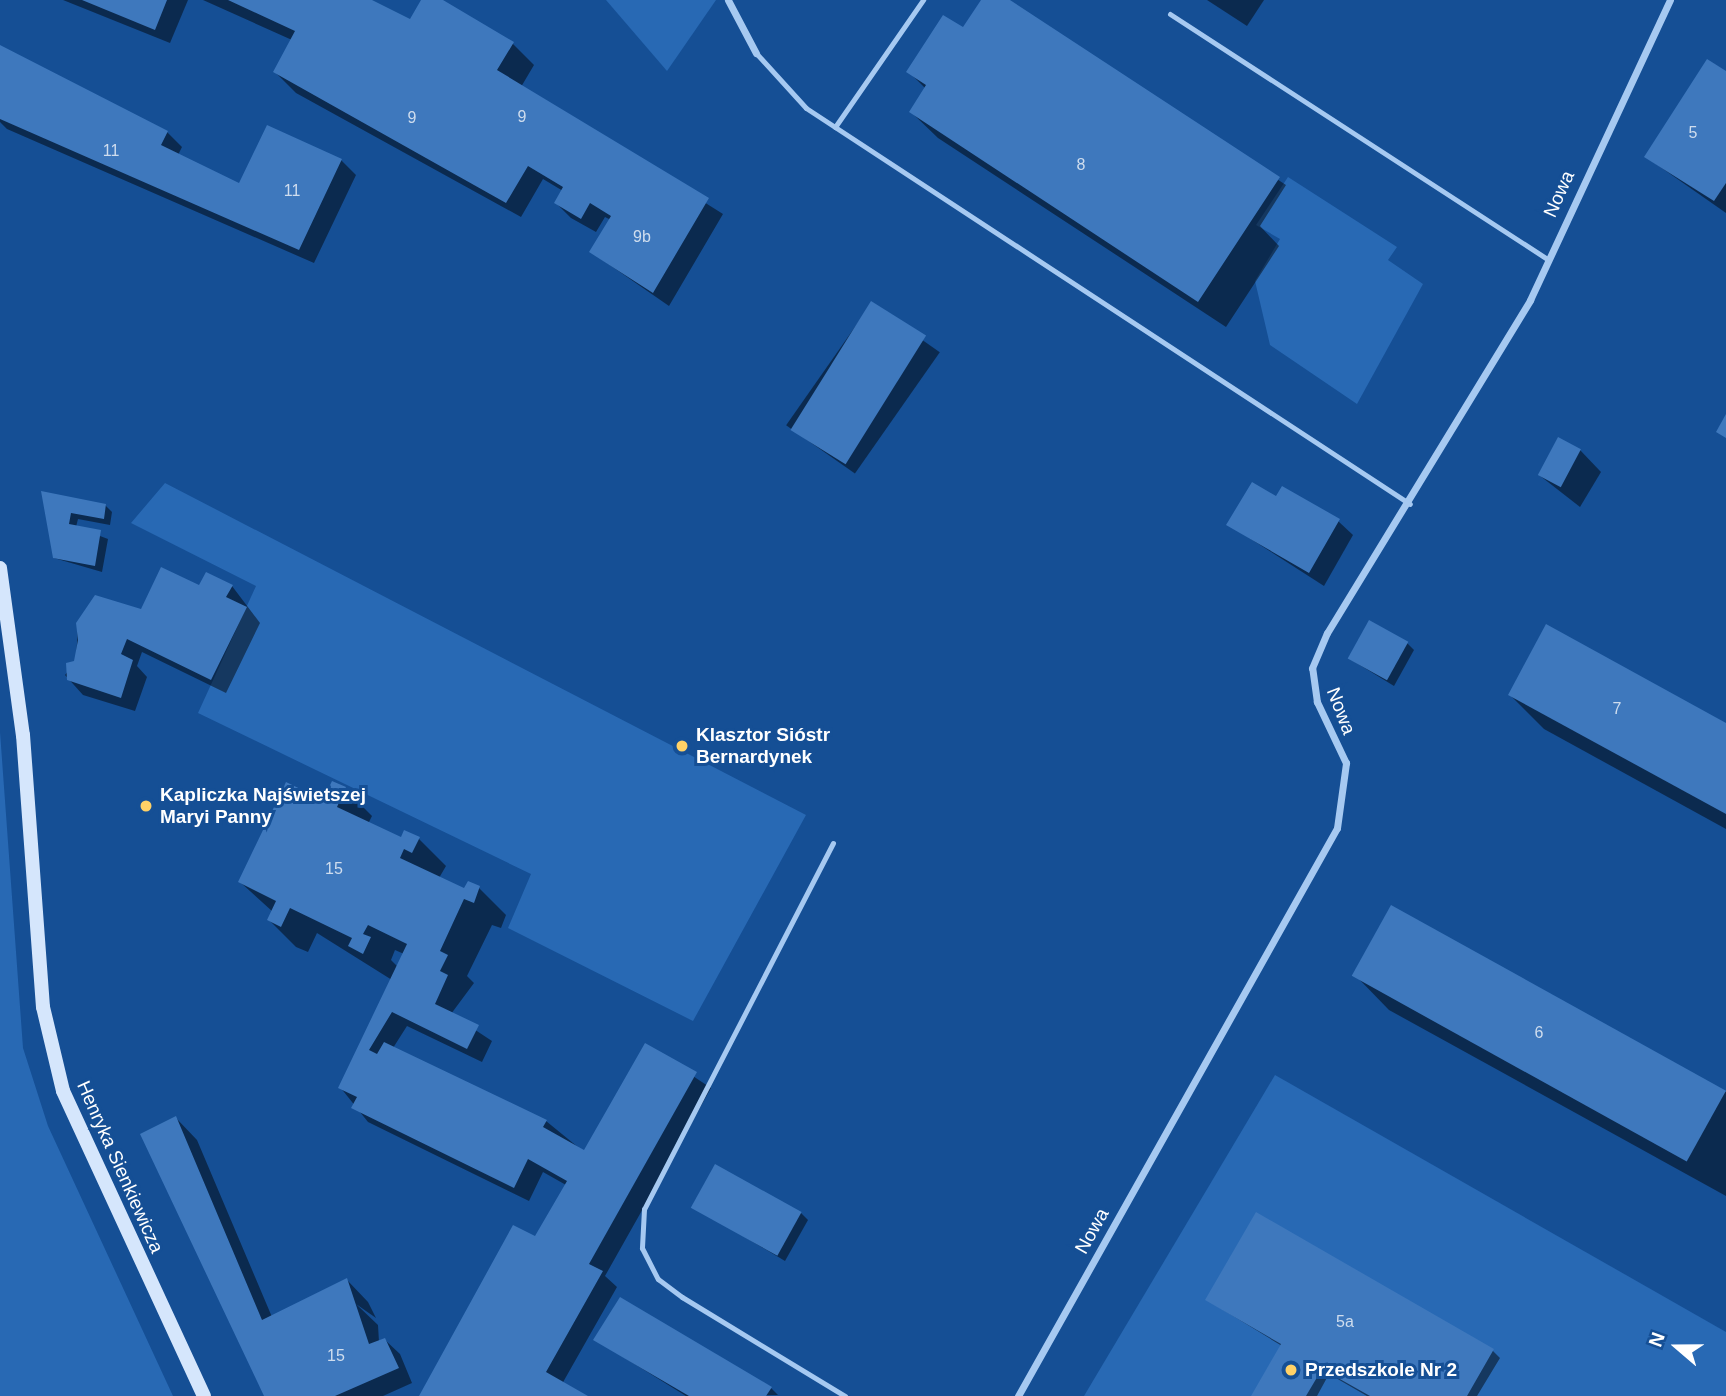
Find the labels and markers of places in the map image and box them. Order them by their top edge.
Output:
place label: Klasztor Sióstr Bernardynek [696,724,830,768]
marker: Klasztor Sióstr Bernardynek [674,738,690,754]
place label: Kapliczka Najświetszej Maryi Panny [160,784,366,828]
marker: Kapliczka Najświetszej Maryi Panny [138,798,154,814]
place label: Przedszkole Nr 2 [1305,1359,1457,1381]
marker: Przedszkole Nr 2 [1283,1362,1299,1378]

